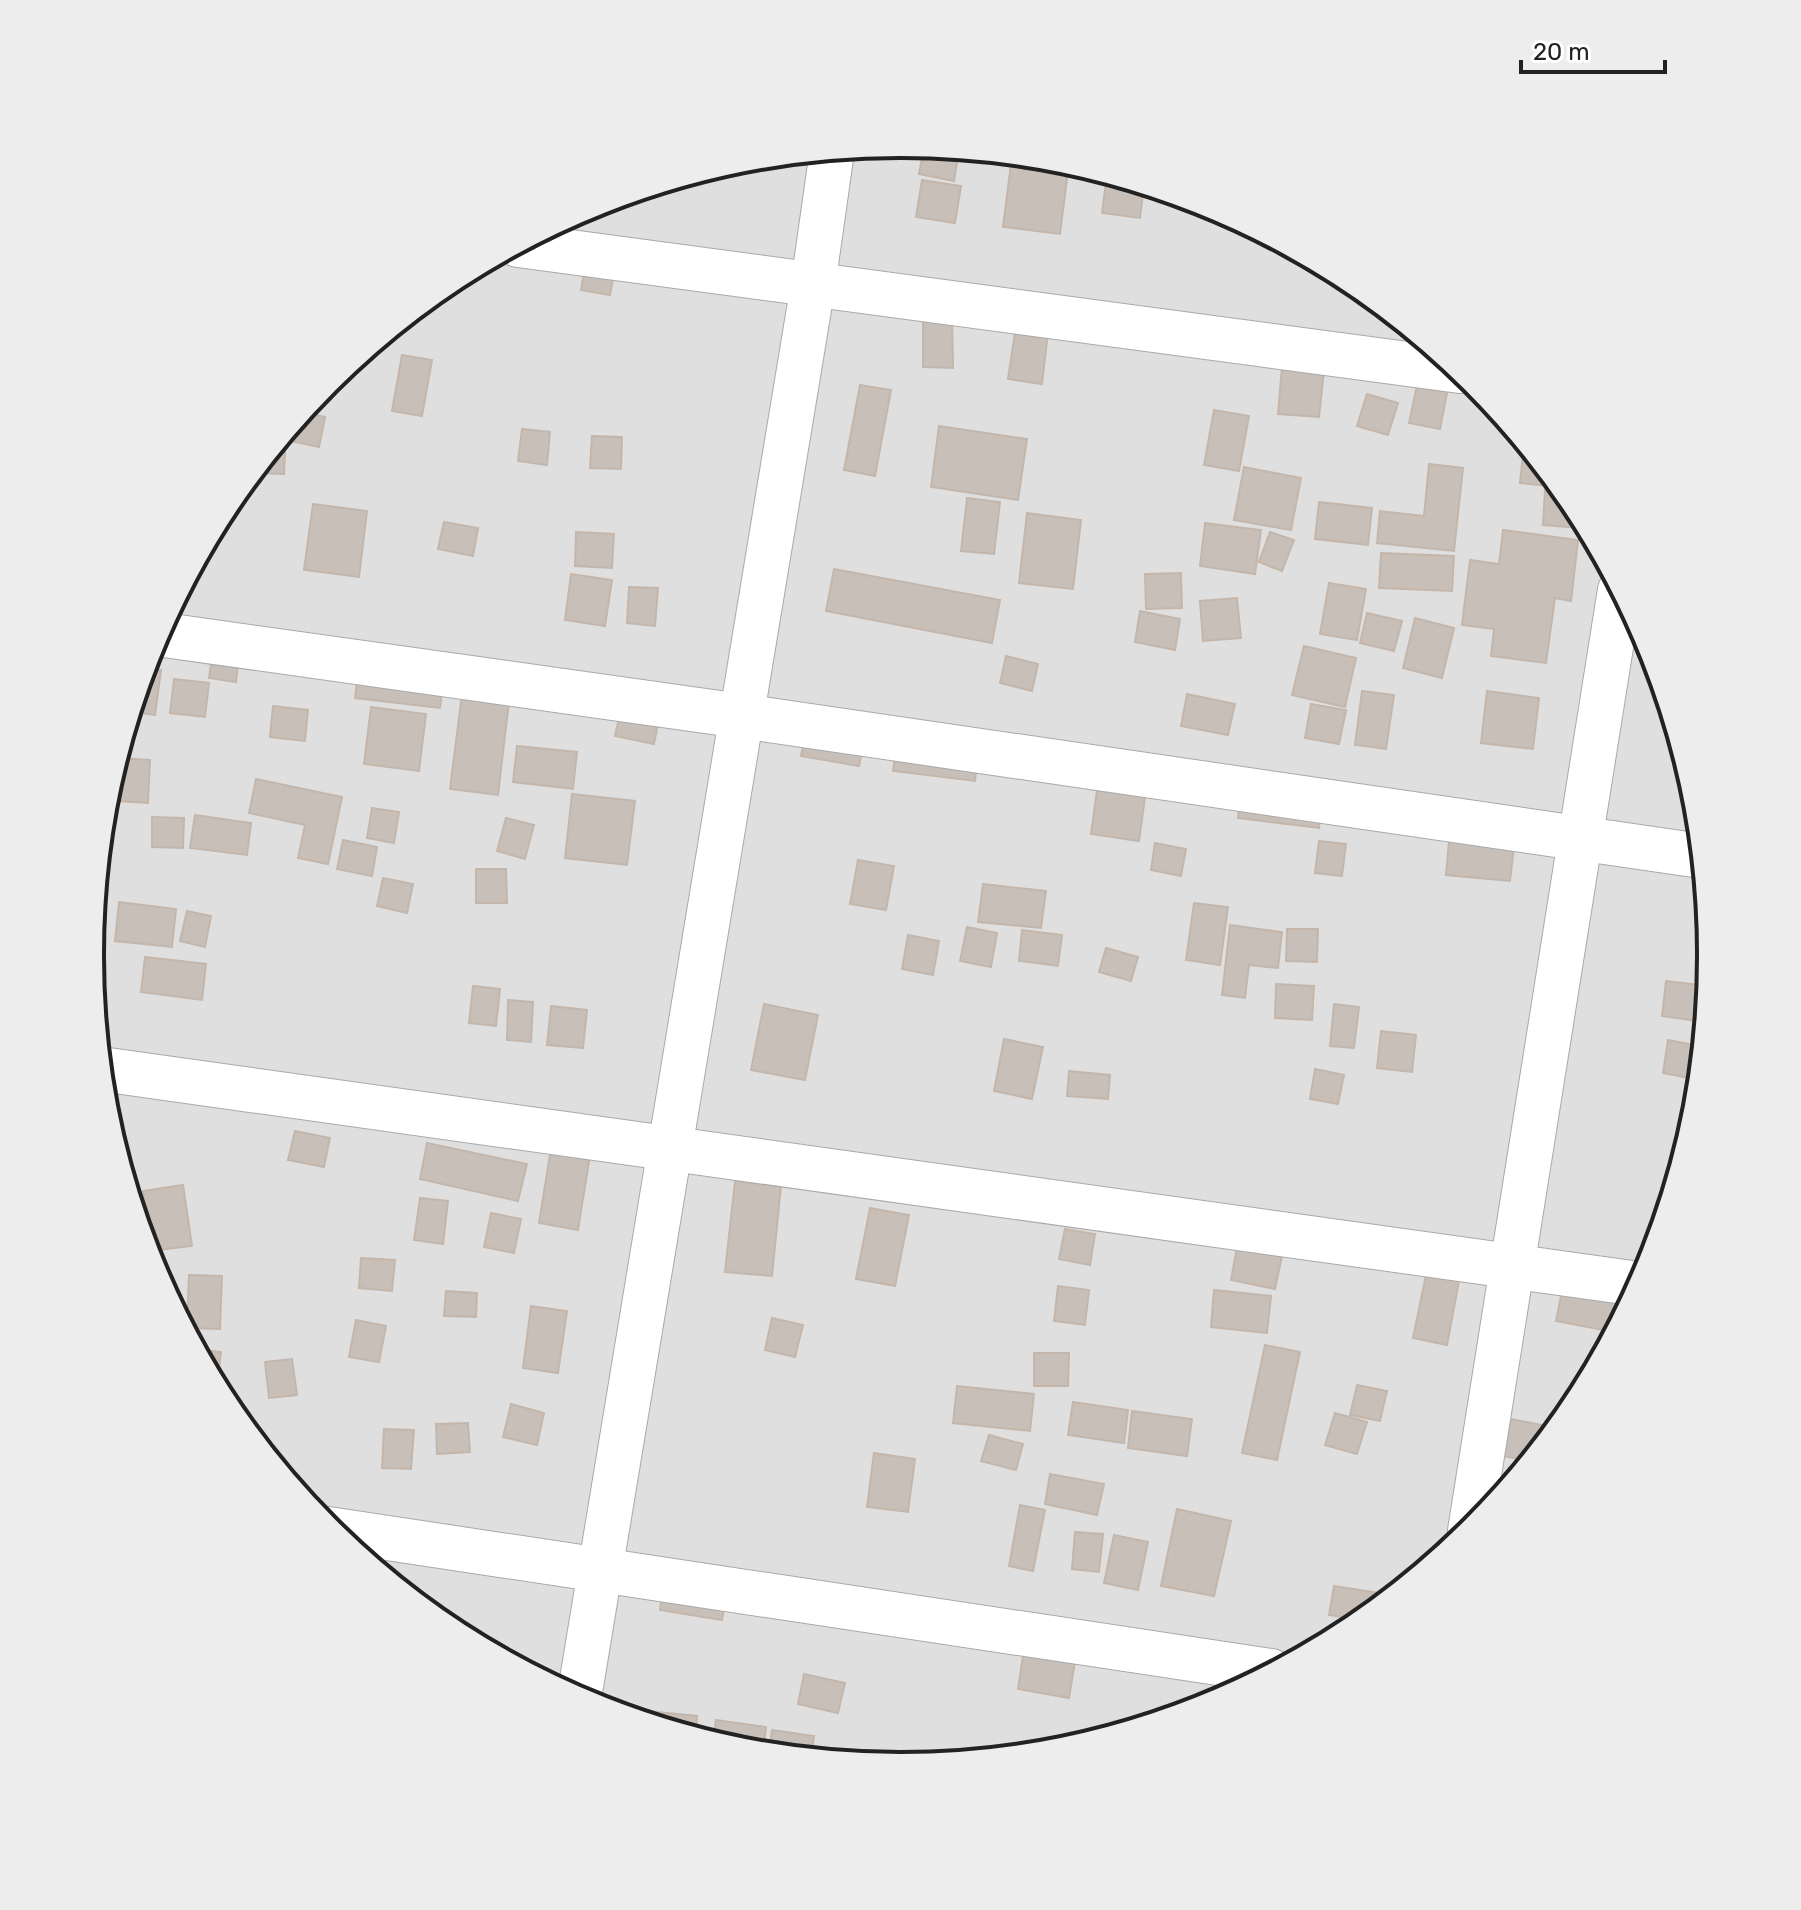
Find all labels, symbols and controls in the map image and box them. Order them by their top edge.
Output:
scale bar [1521,24,1665,74]
text: 20 m [1533,38,1590,66]

